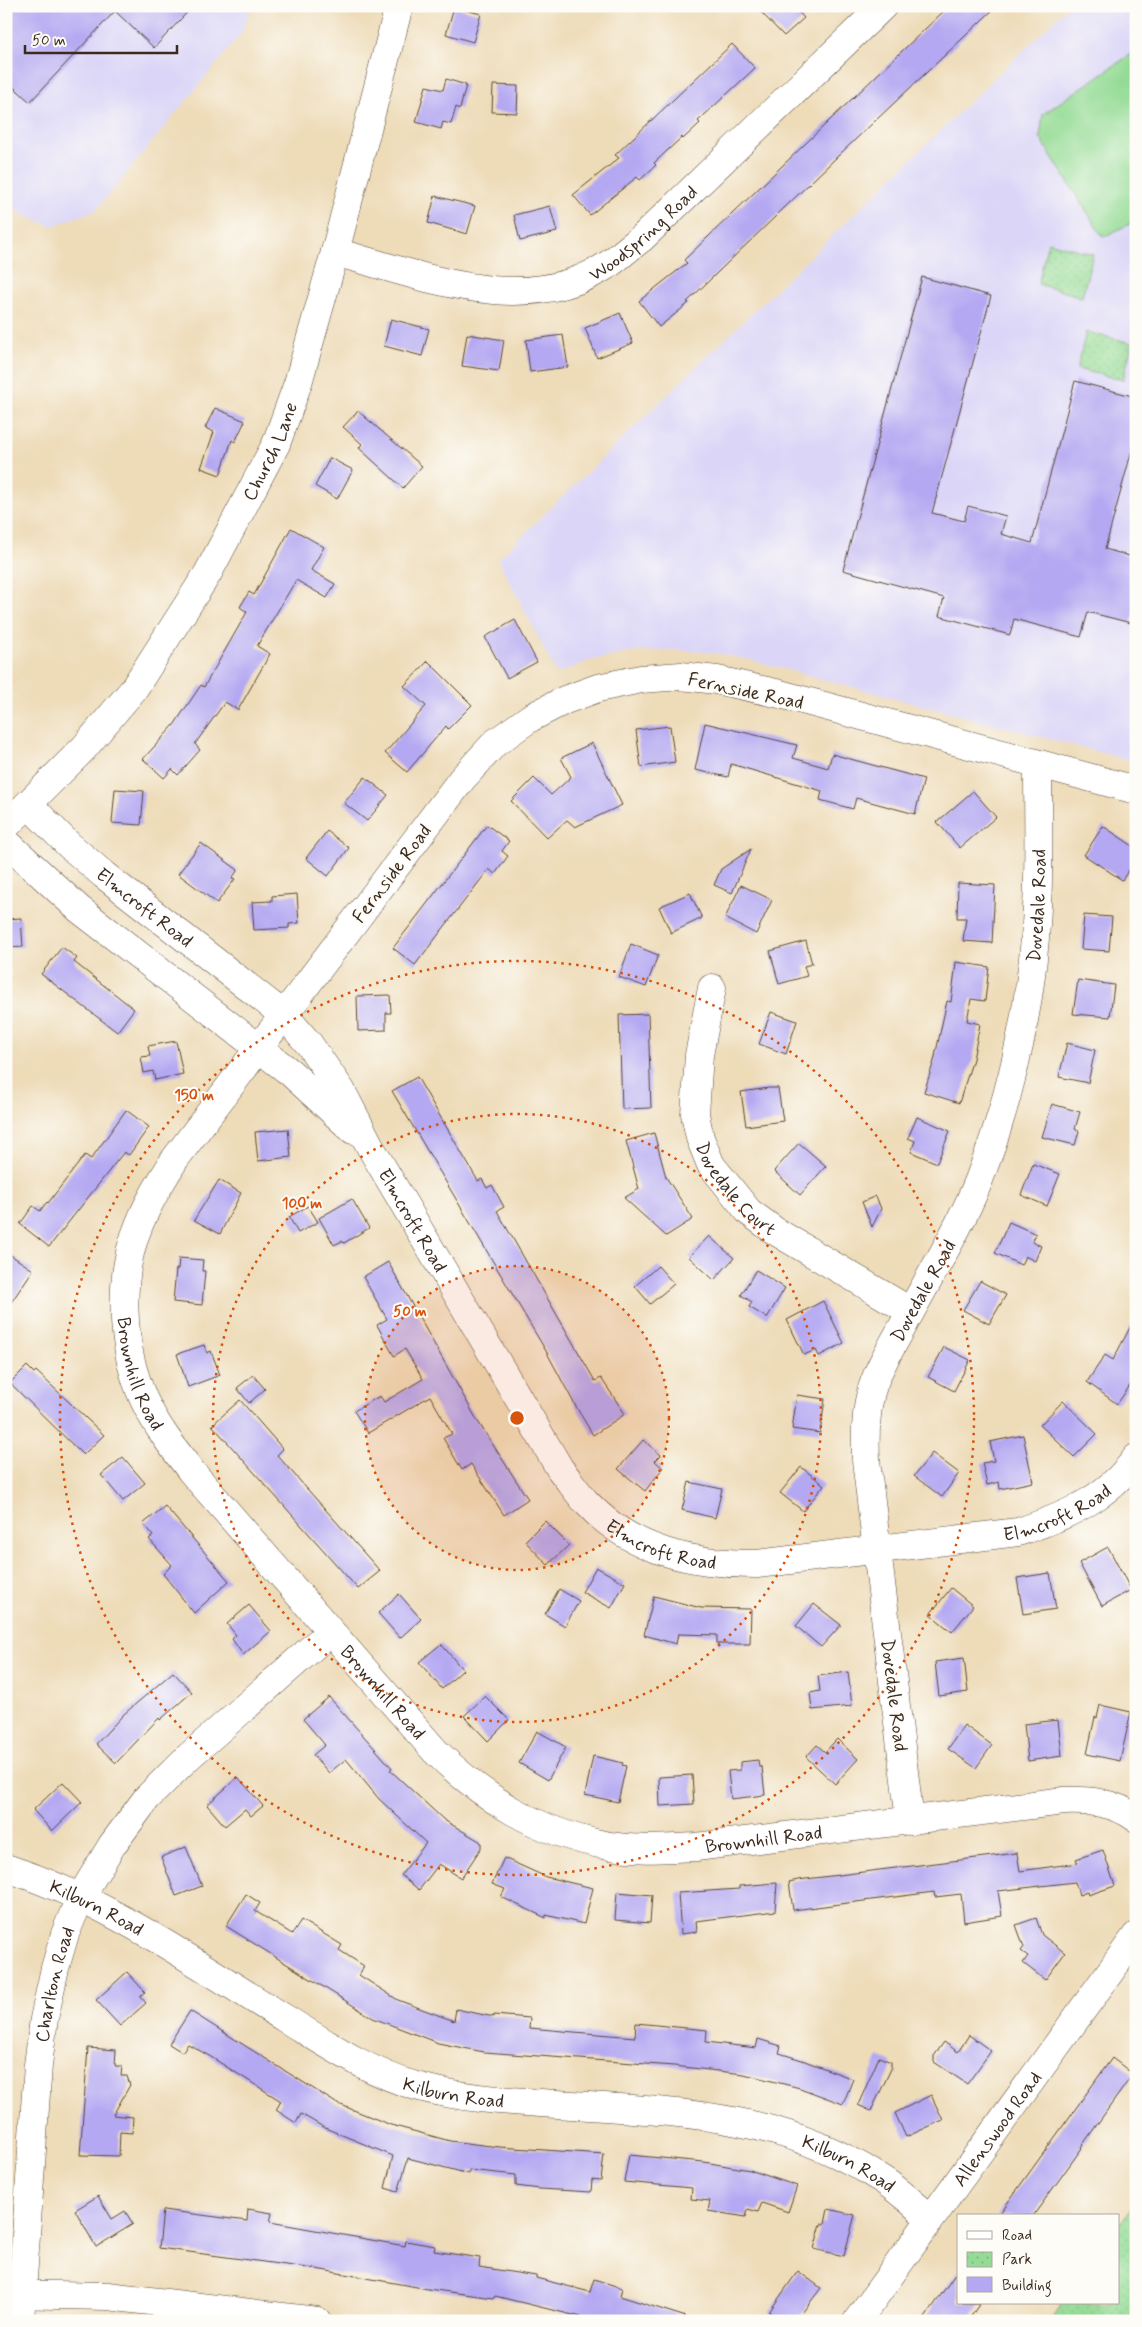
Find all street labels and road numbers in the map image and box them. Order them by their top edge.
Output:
street label: Woodspring Road [585,180,703,287]
street label: Church Lane [237,399,304,505]
street label: Fernside Road [686,667,806,716]
street label: Fernside Road [347,819,438,928]
street label: Dovedale Road [1022,849,1052,964]
street label: Elmcroft Road [90,863,198,954]
street label: Dovedale Court [689,1139,781,1242]
street label: Elmcroft Road [372,1164,452,1277]
street label: Dovedale Road [885,1236,962,1347]
street label: Brownhill Road [111,1316,169,1436]
street label: Elmcroft Road [1002,1479,1117,1548]
street label: Elmcroft Road [600,1514,718,1576]
street label: Dovedale Road [874,1637,913,1753]
street label: Brownhill Road [334,1640,430,1745]
street label: Brownhill Road [704,1820,824,1860]
street label: Kilburn Road [45,1874,148,1943]
street label: Charlton Road [30,1923,81,2044]
street label: Allenswood Road [948,2067,1048,2192]
street label: Kilburn Road [400,2072,505,2114]
street label: Kilburn Road [798,2130,900,2199]

